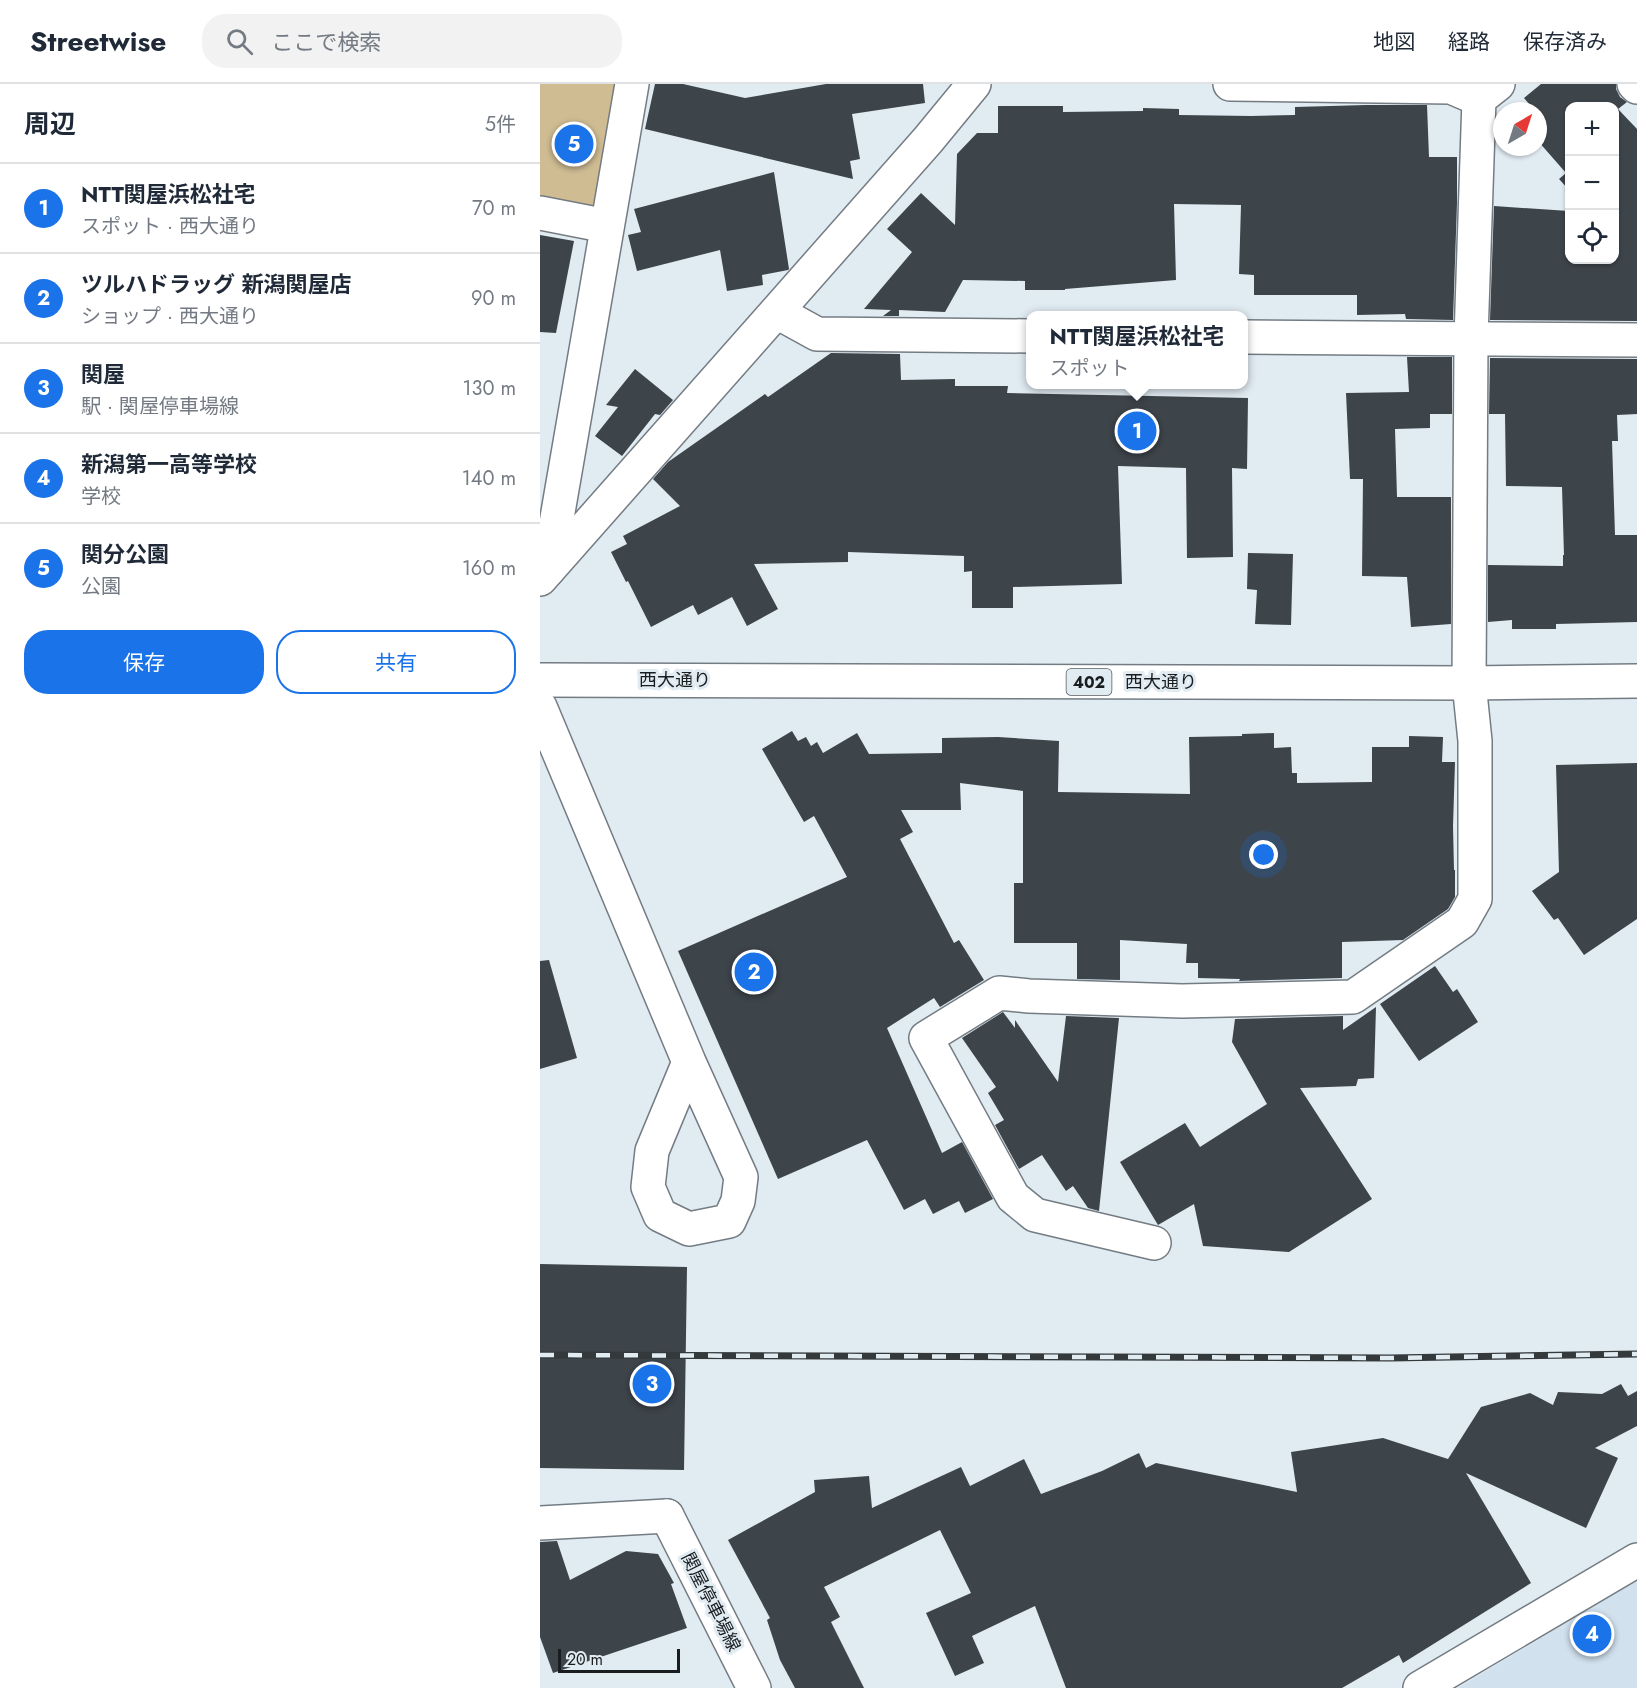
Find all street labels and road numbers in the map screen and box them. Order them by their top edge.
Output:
street label: 西大通り [639,667,711,693]
road number: 402 [1066,669,1112,695]
street label: 西大通り [1125,669,1197,695]
street label: 関屋停車場線 [675,1548,747,1656]

